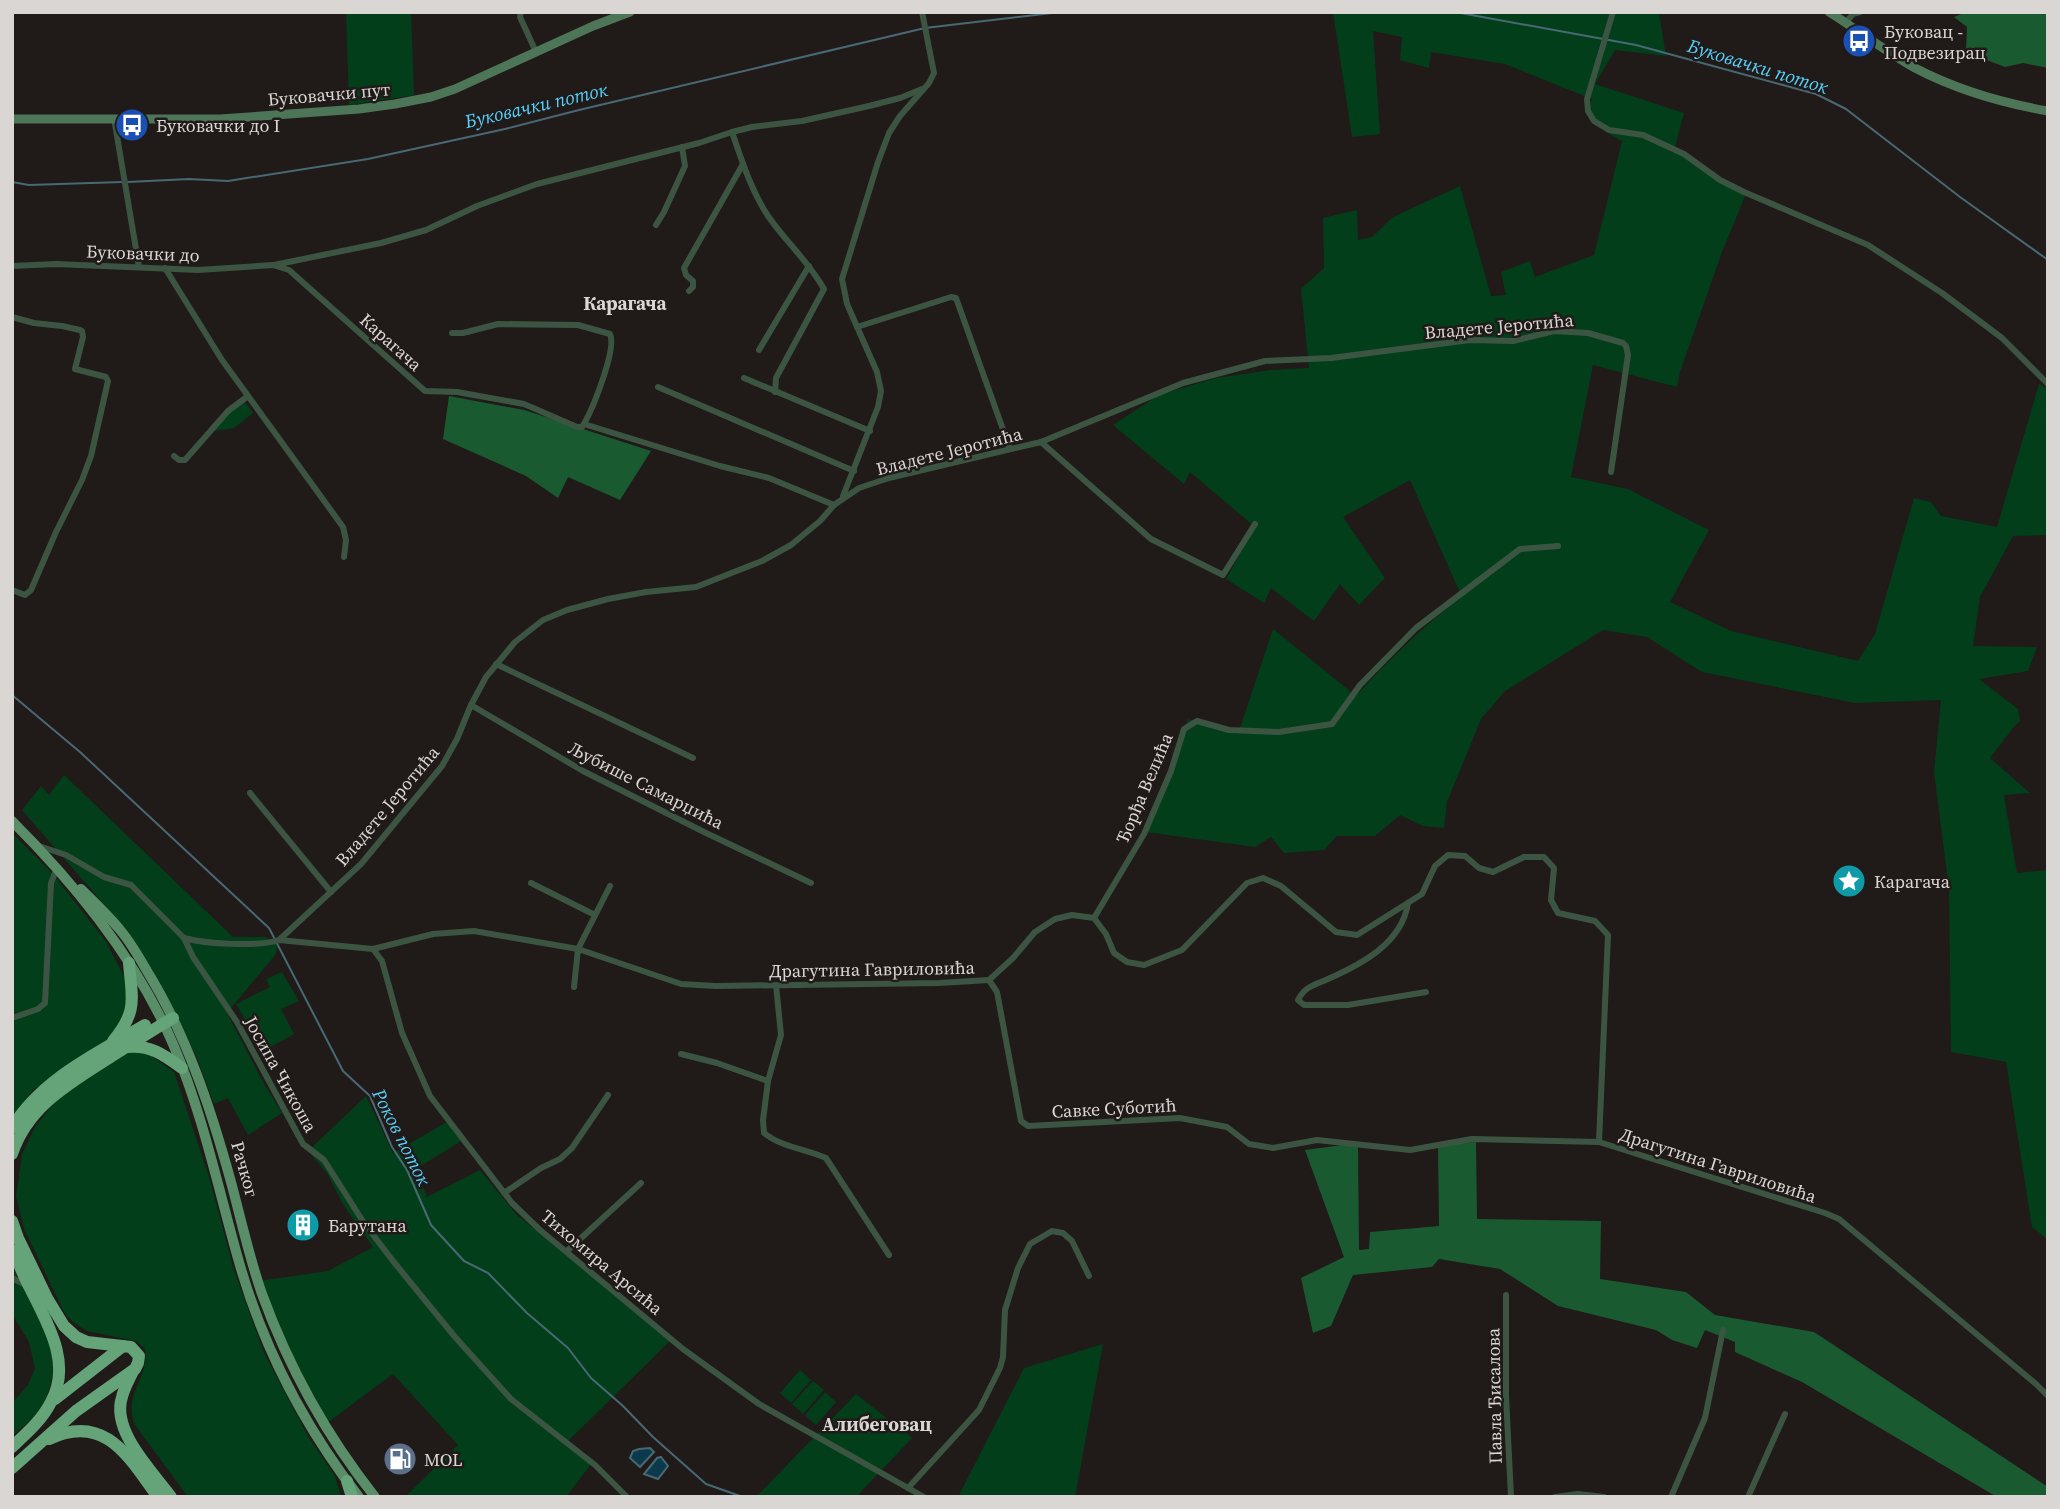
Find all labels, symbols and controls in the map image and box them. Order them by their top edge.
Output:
place label: Буковац - Подвезирац [1884,19,1986,65]
bus stop icon: Буковац - Подвезирац [1840,22,1878,60]
water label: Буковачки поток [1683,32,1832,100]
street label: Буковачки пут [267,76,392,112]
water label: Буковачки поток [461,76,611,134]
bus stop icon: Буковачки до I [113,106,151,144]
place label: Буковачки до I [156,113,280,138]
street label: Буковачки до [86,239,200,267]
district label: Карагача [583,290,668,316]
street label: Карагача [354,307,428,377]
street label: Владете Јеротића [1423,307,1576,345]
street label: Владете Јеротића [873,421,1026,481]
street label: Ђорђа Велића [1109,728,1179,847]
street label: Љубише Самарџића [564,735,729,835]
street label: Владете Јеротића [329,740,445,871]
place icon: Карагача [1830,862,1868,900]
place label: Карагача [1874,869,1951,894]
street label: Драгутина Гавриловића [769,955,976,983]
street label: Јосипа Чикоша [238,1010,324,1137]
water label: Роков поток [366,1083,438,1191]
street label: Савке Суботић [1051,1092,1177,1124]
street label: Драгутина Гавриловића [1616,1121,1820,1209]
street label: Рачког [225,1138,265,1200]
street label: Тихомира Арсића [536,1204,669,1321]
building icon: Барутана [284,1206,322,1244]
place label: Барутана [328,1213,407,1238]
street label: Павла Ђисалова [1480,1327,1508,1464]
district label: Алибеговац [822,1411,932,1437]
fuel station icon: MOL [381,1440,419,1478]
place label: MOL [424,1447,463,1472]

